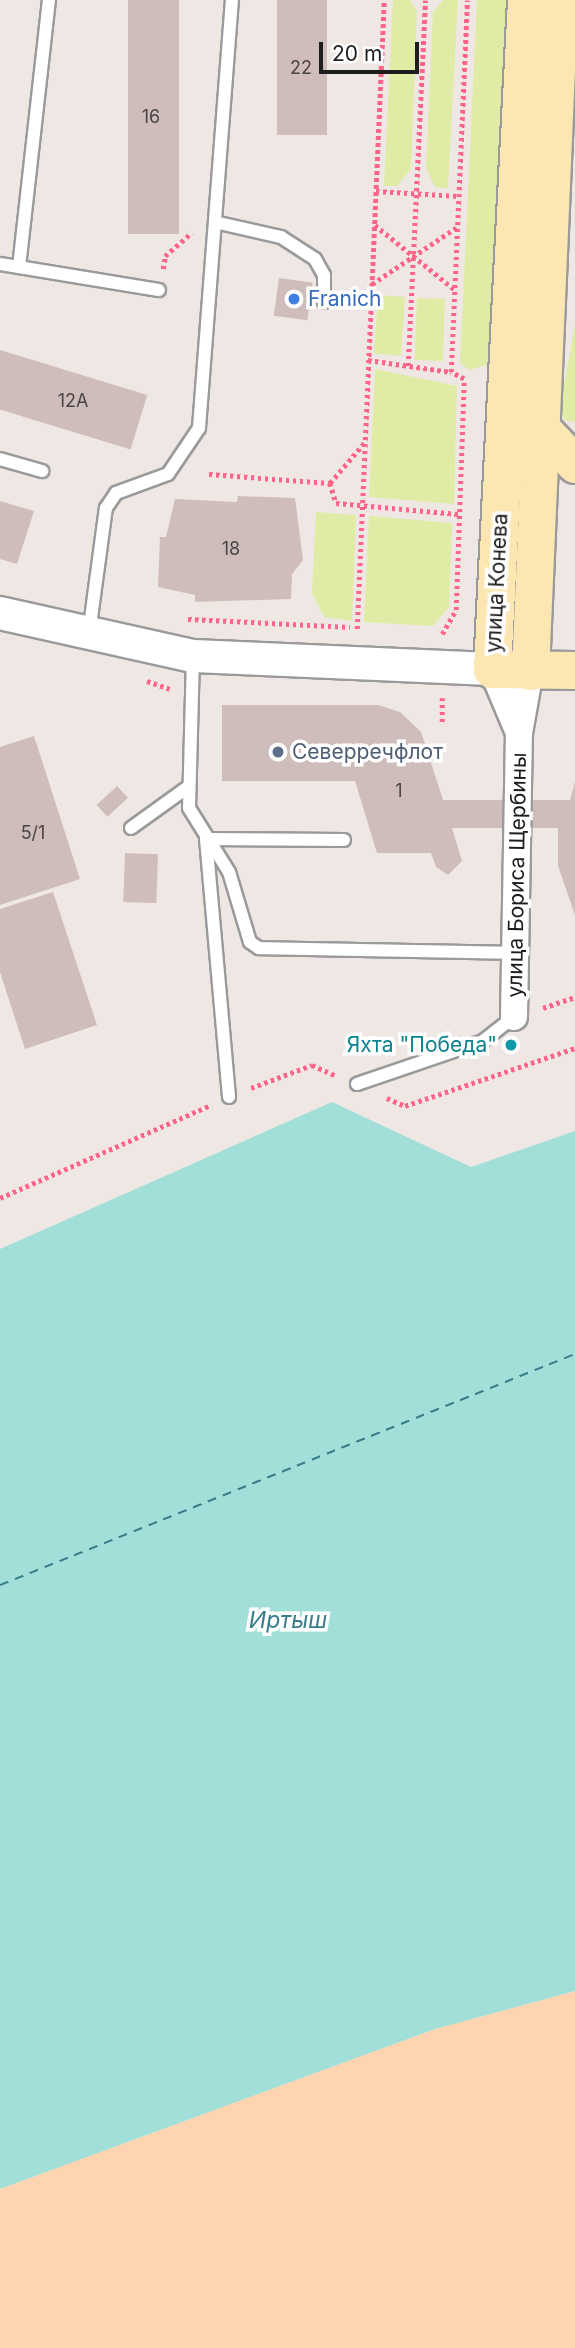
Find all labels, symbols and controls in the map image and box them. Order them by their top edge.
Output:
scale bar [323,28,423,72]
text: 20 m [332,41,382,66]
house number: 22 [290,57,312,79]
house number: 16 [142,106,160,128]
place label: Franich [308,286,381,312]
marker: Franich [286,291,302,307]
house number: 12А [58,390,88,412]
street label: улица Конева [481,513,513,653]
house number: 18 [222,538,240,560]
place label: Северречфлот [292,739,443,765]
marker: Северречфлот [270,744,286,760]
street label: улица Бориса Щербины [502,752,532,998]
house number: 1 [395,780,403,802]
house number: 5/1 [21,822,45,844]
place label: Яхта "Победа" [347,1032,497,1058]
marker: Яхта "Победа" [503,1037,519,1053]
water label: Иртыш [249,1606,327,1634]

